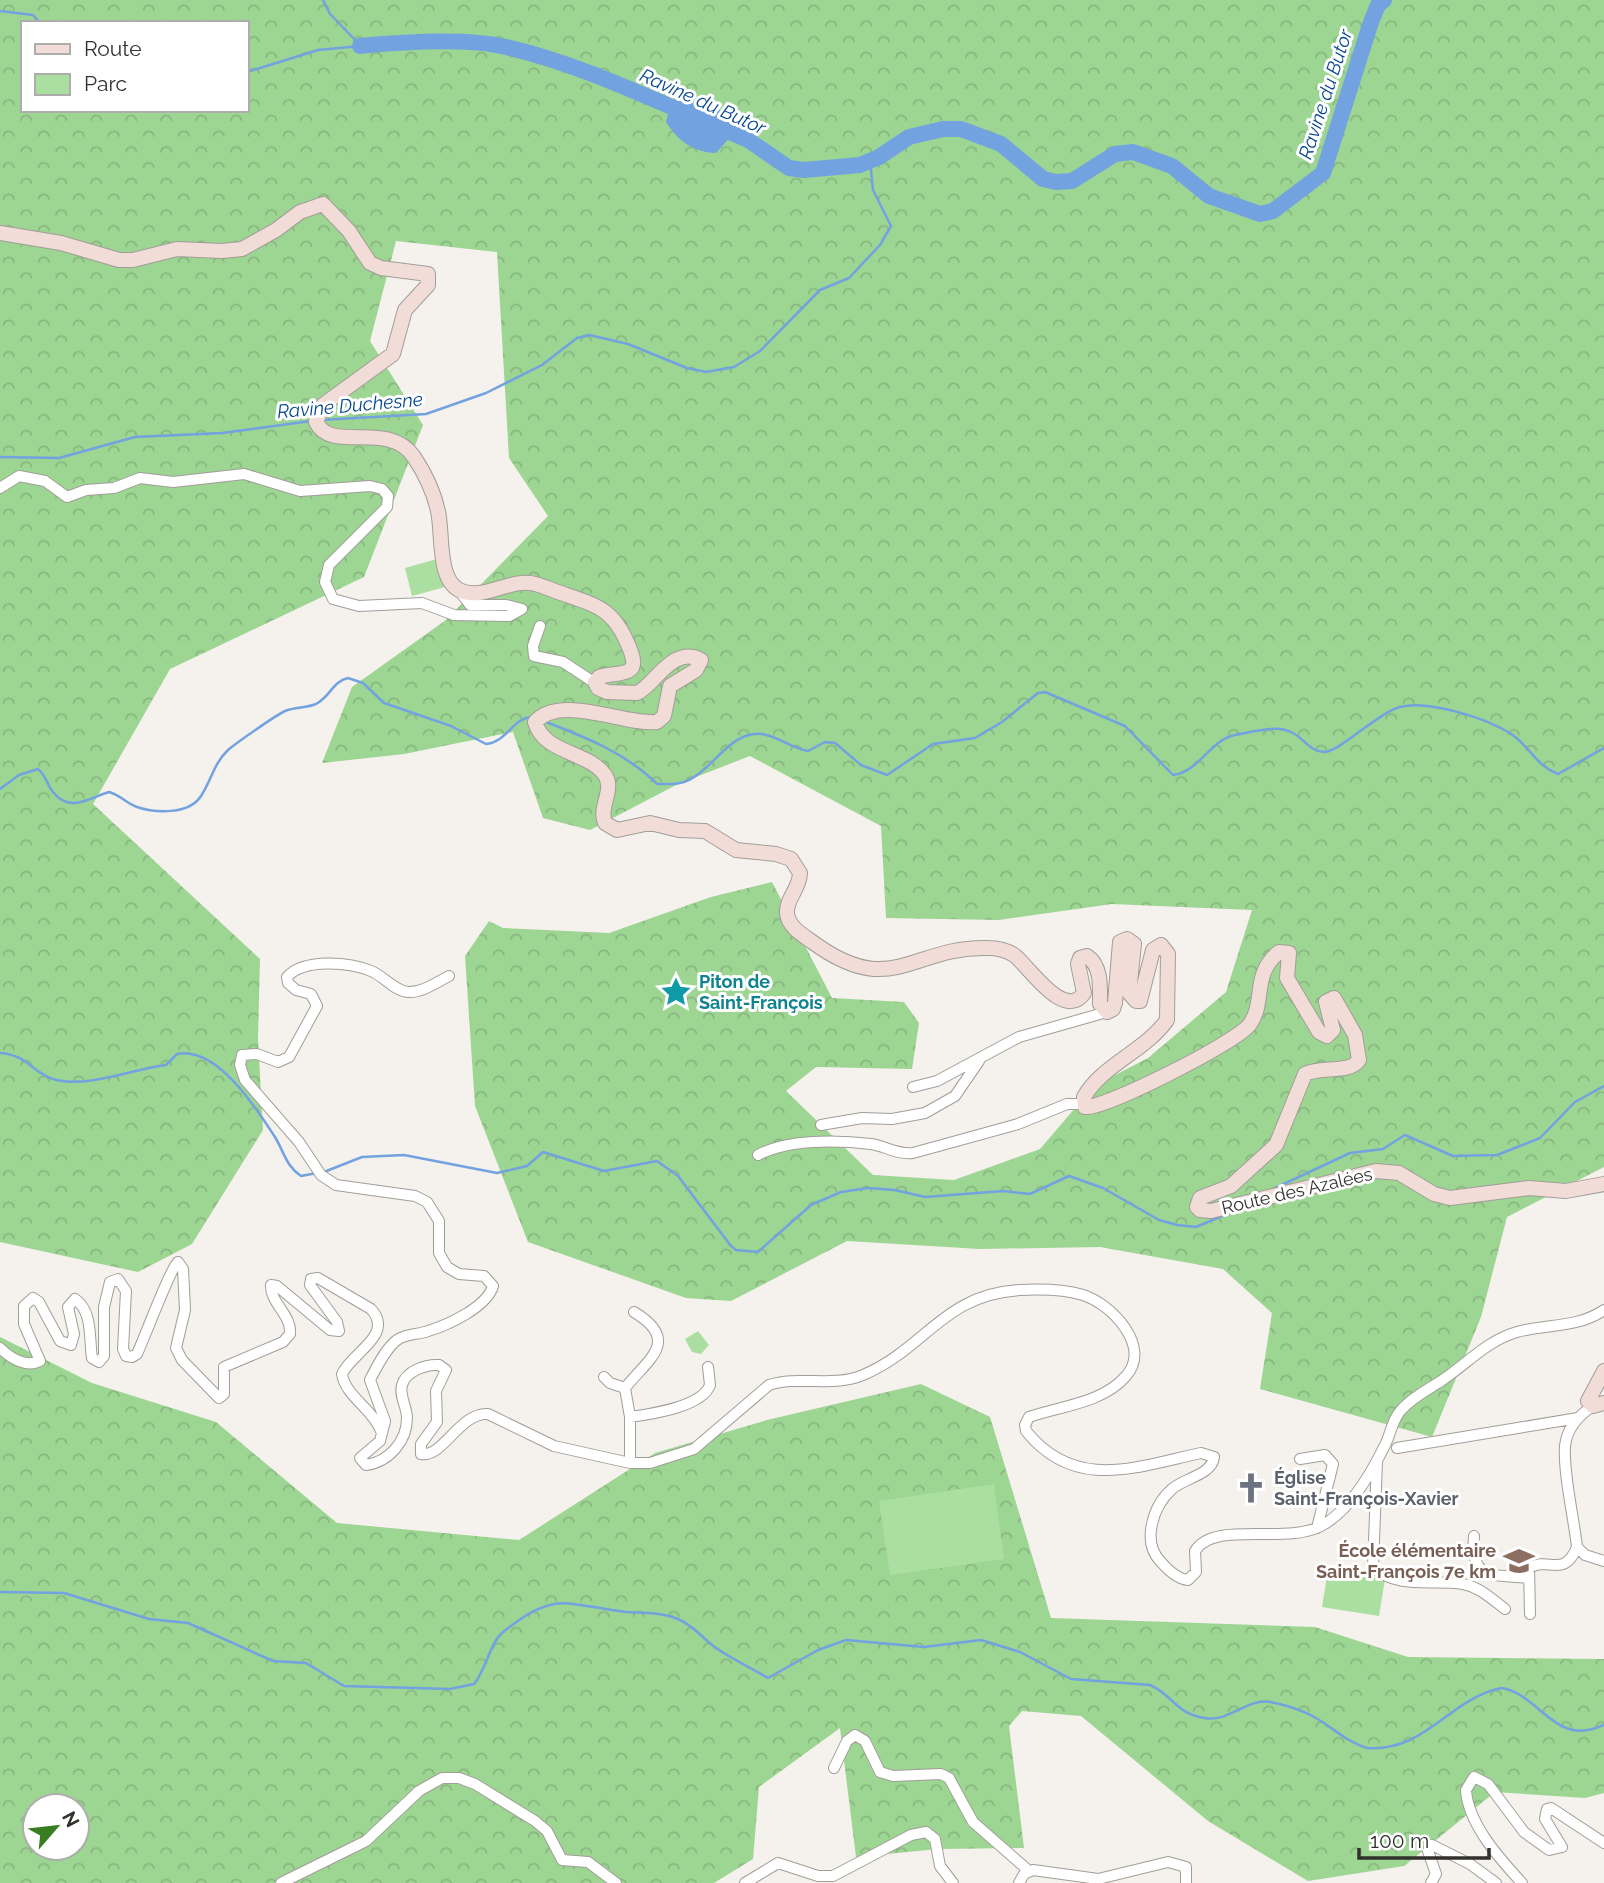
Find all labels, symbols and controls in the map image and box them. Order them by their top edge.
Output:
legend [21,21,248,112]
water label: Ravine du Butor [1294,25,1357,162]
text: Route [84,36,142,61]
water label: Ravine du Butor [637,63,771,139]
text: Parc [84,71,127,96]
water label: Ravine Duchesne [276,388,424,422]
place label: Piton de Saint-François [699,971,823,1013]
place icon: Piton de Saint-François [659,975,693,1009]
street label: Route des Azalées [1220,1163,1375,1218]
place label: Église Saint-François-Xavier [1274,1467,1459,1509]
church icon: Église Saint-François-Xavier [1234,1471,1268,1505]
place label: École élémentaire Saint-François 7e km [1316,1540,1496,1582]
school or university icon: École élémentaire Saint-François 7e km [1502,1544,1536,1578]
north arrow [21,1792,91,1862]
text: N [58,1807,84,1831]
scale bar [1359,1816,1488,1860]
text: 100 m [1370,1828,1429,1853]

